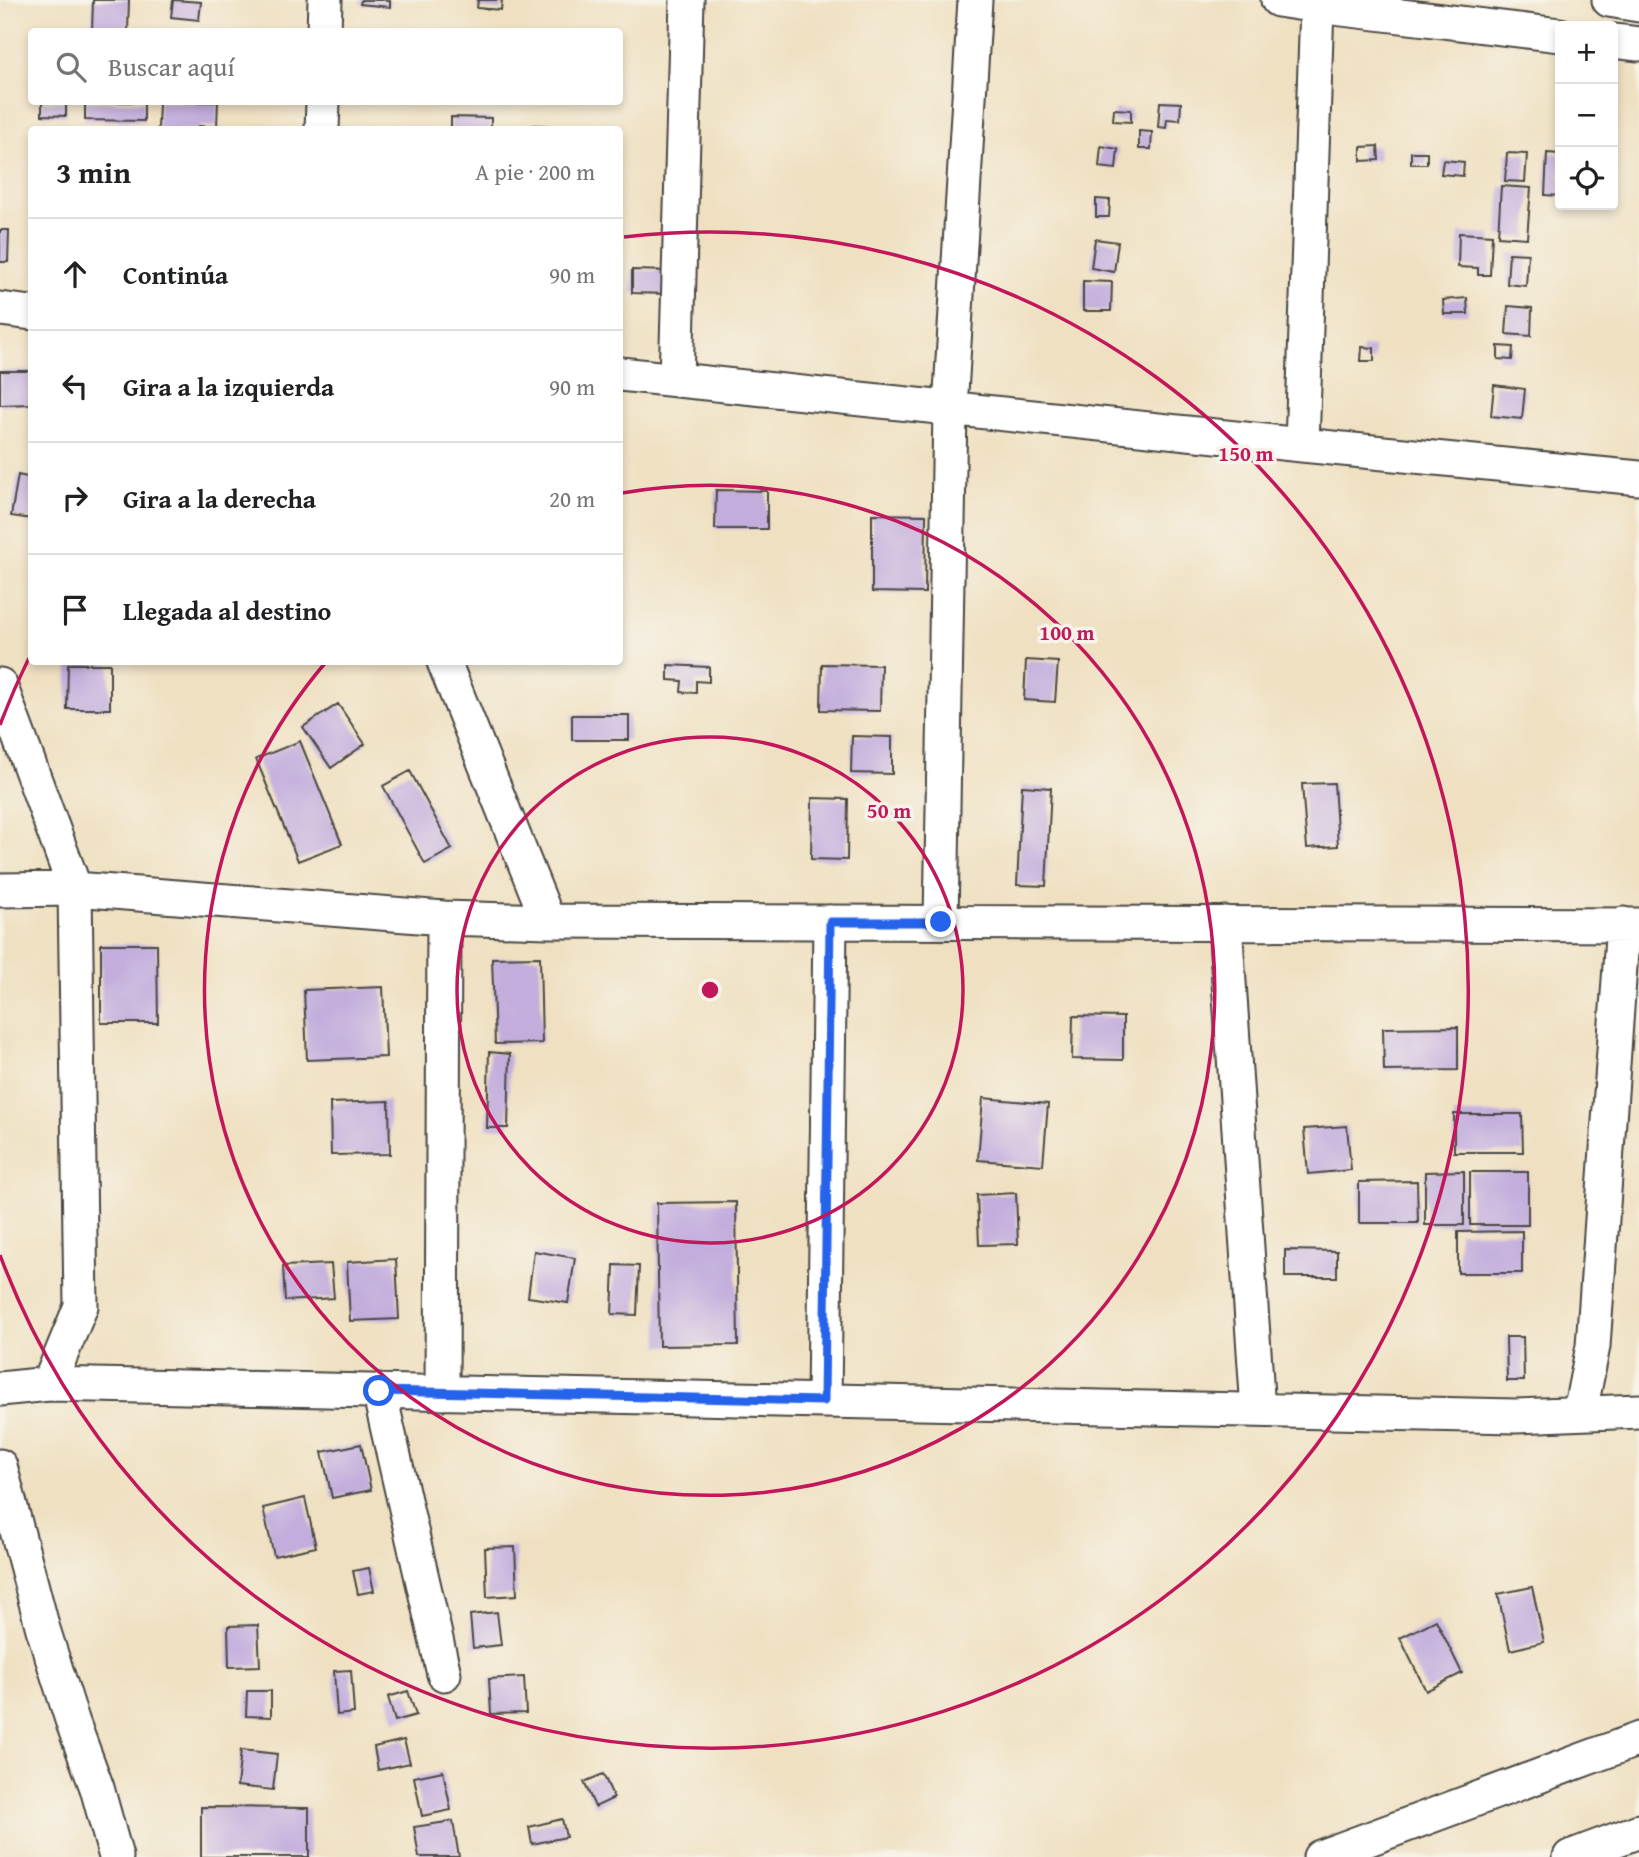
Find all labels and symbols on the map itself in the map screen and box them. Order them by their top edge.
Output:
text: 150 m [1218,438,1274,469]
text: 100 m [1039,617,1095,648]
text: 50 m [867,795,911,826]
route end [925,906,956,937]
centre of rings [698,978,722,1002]
route start [363,1375,394,1406]

